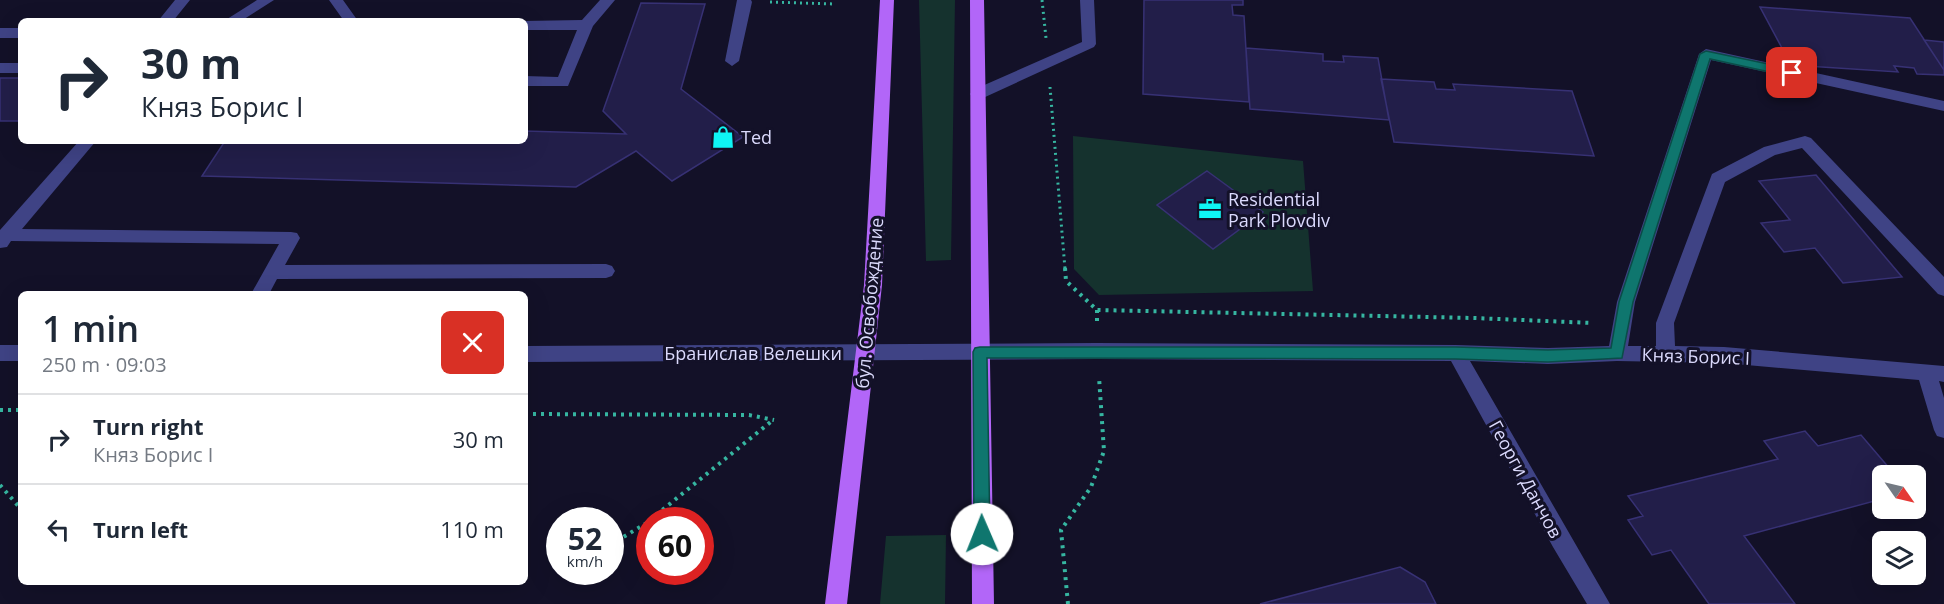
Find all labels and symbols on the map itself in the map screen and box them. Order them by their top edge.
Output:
pin [1766,47,1817,98]
shop icon: Ted [710,124,736,150]
place label: Ted [741,125,772,149]
place label: Residential Park Plovdiv [1228,187,1330,232]
office icon: Residential Park Plovdiv [1197,196,1223,222]
street label: бул. Освобождение [850,217,888,389]
street label: Бранислав Велешки [664,341,842,365]
street label: Княз Борис I [1641,342,1751,370]
street label: Георги Данчов [1484,416,1568,542]
north arrow [1872,465,1926,519]
position arrow [950,502,1014,566]
speed limit sign: 60 [636,507,714,585]

